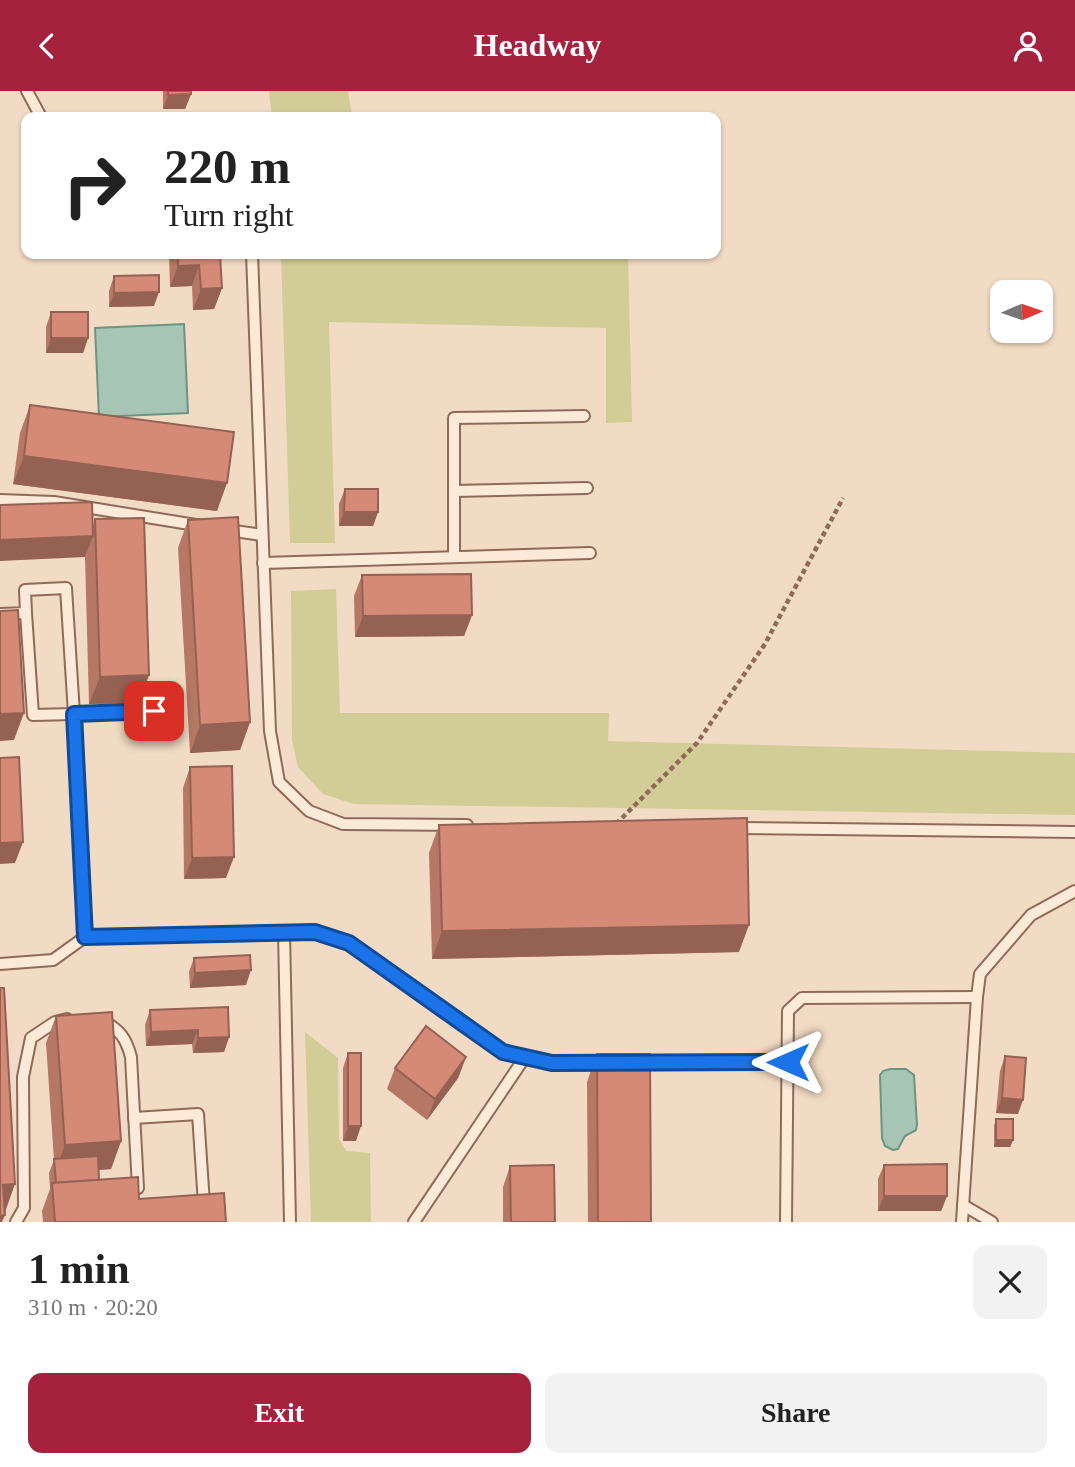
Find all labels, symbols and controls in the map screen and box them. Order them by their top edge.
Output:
icon: back [28,27,66,65]
text: Headway [474,27,602,63]
icon: person [1009,27,1047,65]
text: 220 m [164,139,291,194]
icon: right [49,140,140,231]
text: Turn right [164,197,294,233]
north arrow [990,280,1054,343]
map controls [990,280,1053,343]
pin [124,681,184,741]
icon: arrive [135,692,173,730]
position arrow [751,1025,825,1099]
button: close [973,1245,1047,1319]
text: 1 min [28,1246,130,1292]
text: 310 m · 20:20 [28,1295,158,1320]
button: Exit [28,1373,531,1453]
button: Share [545,1373,1047,1453]

